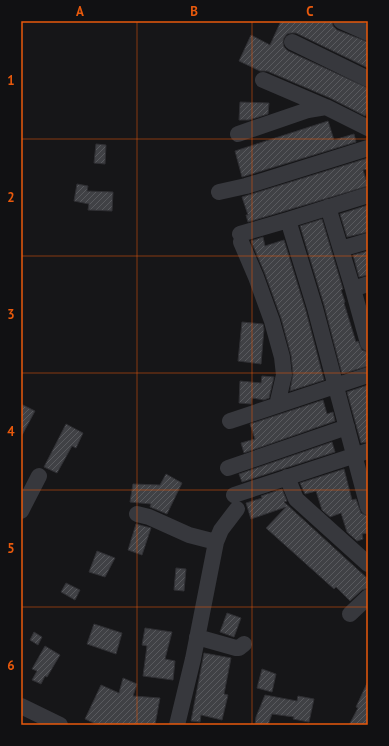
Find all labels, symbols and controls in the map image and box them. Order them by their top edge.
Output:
text: A [76,3,84,20]
text: B [190,3,198,20]
text: C [306,3,314,20]
text: 1 [7,72,15,89]
text: 2 [7,189,15,206]
text: 3 [7,306,15,323]
text: 4 [7,423,15,440]
text: 5 [7,540,15,557]
text: 6 [7,657,15,674]

